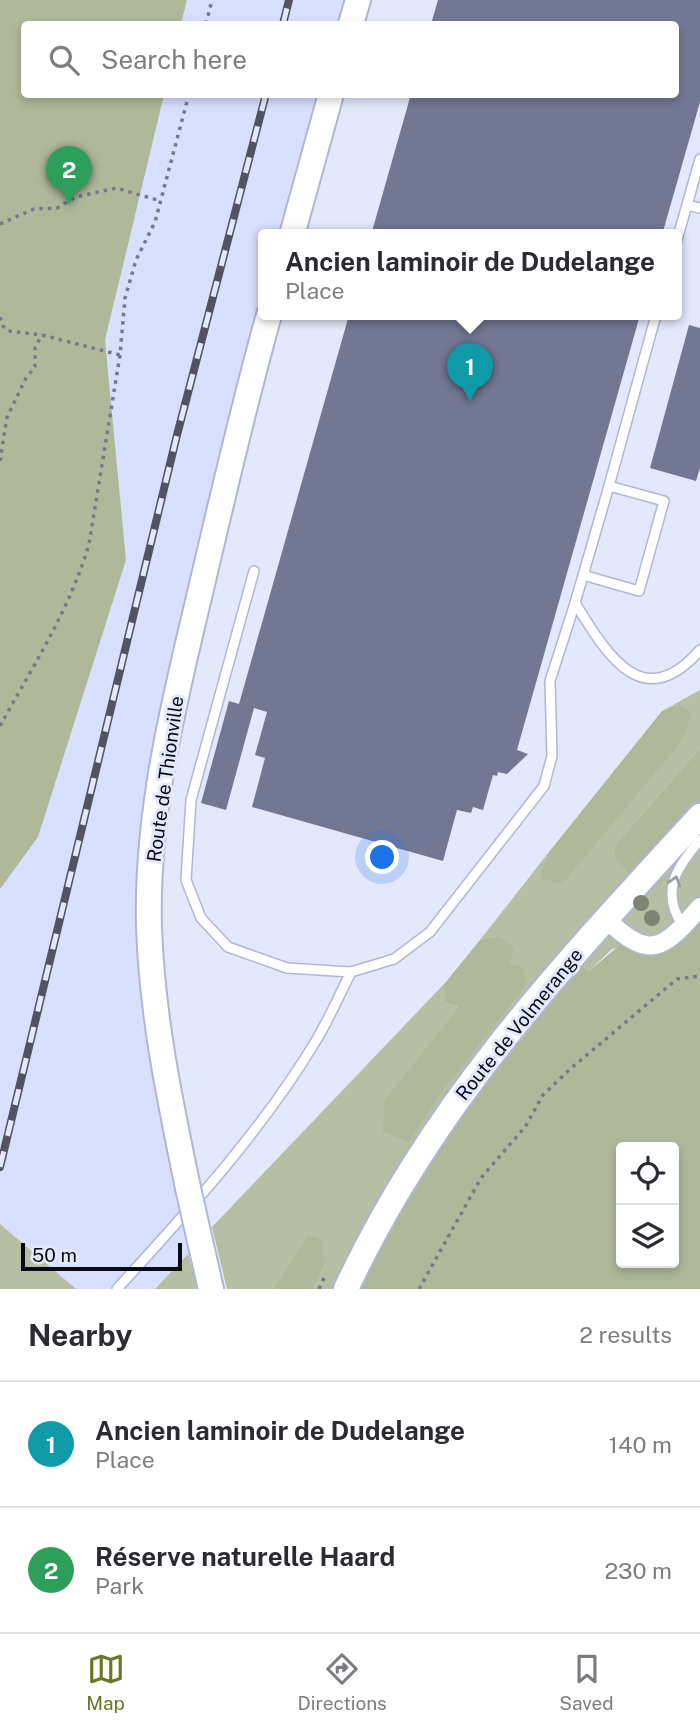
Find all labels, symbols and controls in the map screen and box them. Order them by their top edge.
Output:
search box [21,21,679,98]
icon: search [45,41,83,79]
text: Search here [101,44,247,75]
pin: 2 [46,146,92,204]
popup [258,229,682,320]
text: Ancien laminoir de Dudelange [285,246,655,277]
text: Place [285,277,345,304]
pin: 1 [447,343,493,401]
street label: Route de Thionville [142,695,188,863]
your location [365,840,399,874]
one-way arrow [666,876,681,888]
street label: Route de Volmerange [451,944,587,1104]
map controls [616,1142,679,1268]
button: locate [616,1142,679,1205]
button: layers [616,1205,679,1268]
scale bar [21,1240,182,1272]
text: 50 m [32,1244,77,1266]
text: Nearby [28,1317,132,1353]
text: 2 results [579,1321,672,1348]
text: Ancien laminoir de Dudelange [95,1415,465,1446]
text: 1 [46,1431,56,1458]
text: 140 m [609,1431,672,1458]
text: Place [95,1446,155,1473]
text: Réserve naturelle Haard [95,1541,395,1572]
text: 2 [44,1557,58,1584]
text: 230 m [604,1557,672,1584]
text: Park [95,1572,144,1599]
tab: Map [86,1650,125,1714]
tab: Directions [297,1650,387,1714]
tab: Saved [559,1650,614,1714]

